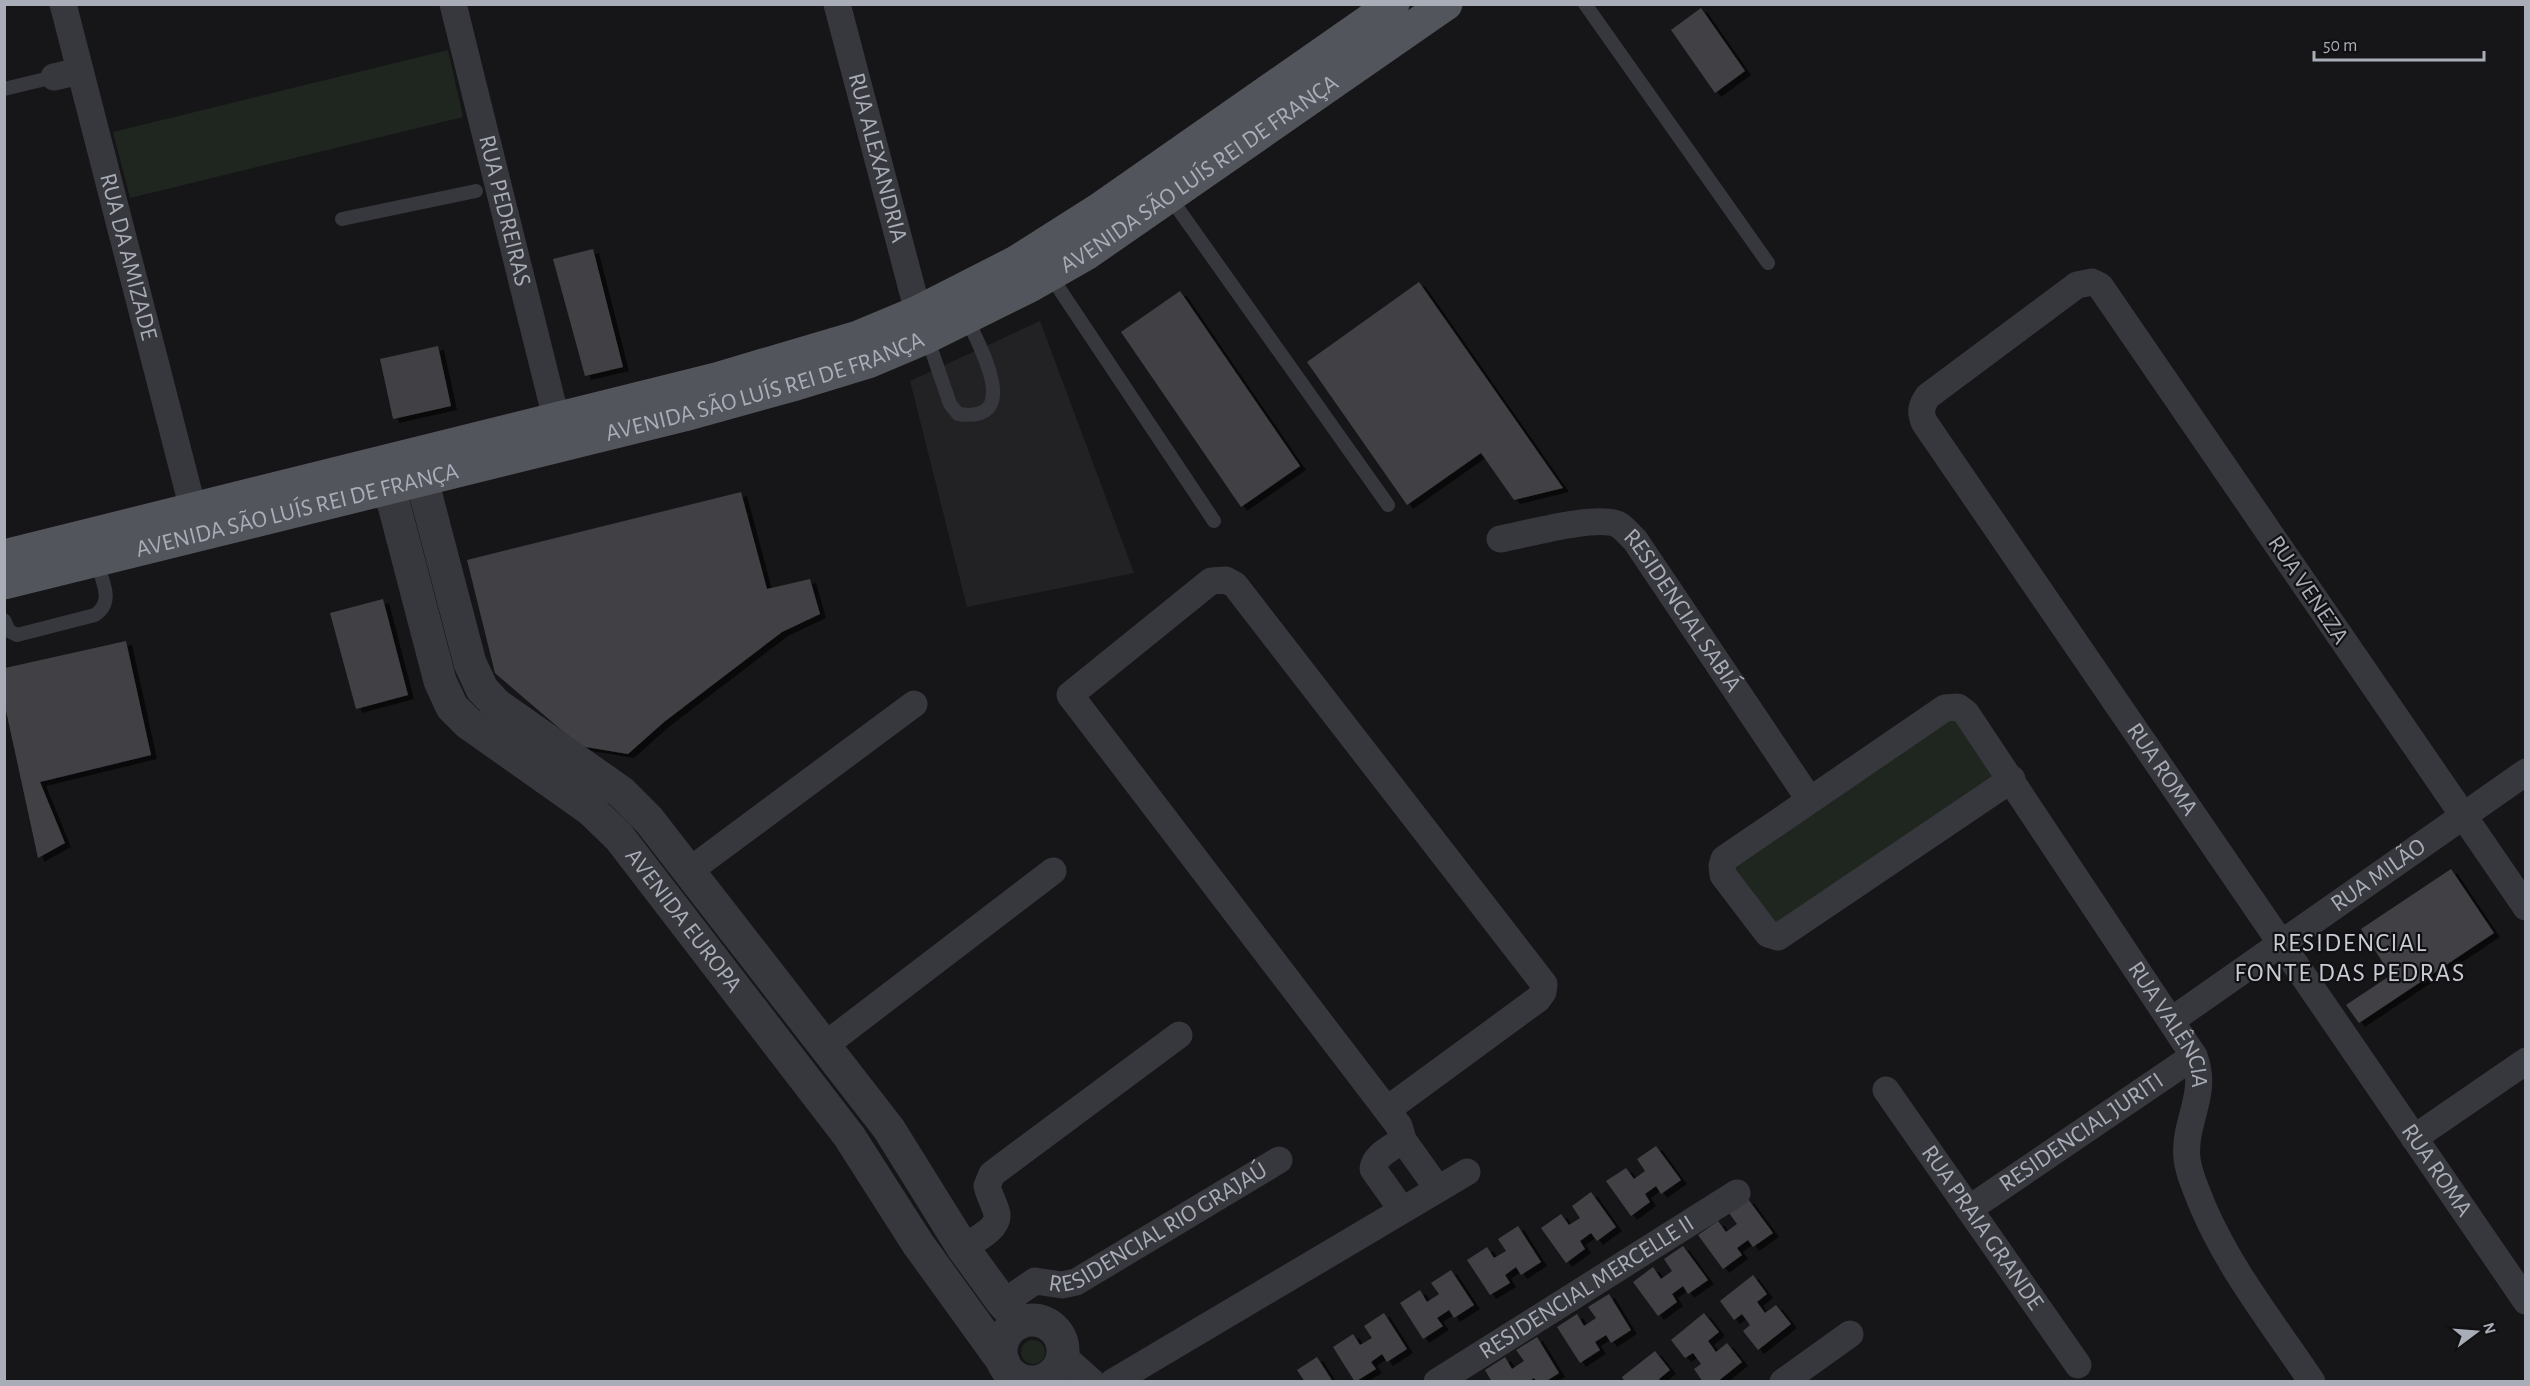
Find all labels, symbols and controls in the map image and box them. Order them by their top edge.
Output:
scale bar [2314,24,2484,62]
text: 50 m [2323,37,2357,55]
street label: RUA ALEXANDRIA [844,70,911,245]
street label: AVENIDA SÃO LUÍS REI DE FRANÇA [1056,70,1343,278]
street label: RUA PEDREIRAS [474,133,535,289]
street label: RUA DA AMIZADE [95,171,161,343]
street label: AVENIDA SÃO LUÍS REI DE FRANÇA [603,328,928,446]
street label: AVENIDA SÃO LUÍS REI DE FRANÇA [133,459,461,562]
street label: RESIDENCIAL SABIÁ [1619,524,1747,697]
street label: RUA VENEZA [2263,532,2353,649]
street label: RUA ROMA [2122,719,2202,820]
street label: RUA MILÃO [2327,834,2430,917]
street label: AVENIDA EUROPA [621,844,746,997]
district label: RESIDENCIAL FONTE DAS PEDRAS [2234,930,2466,986]
street label: RUA VALÊNCIA [2123,958,2211,1088]
street label: RESIDENCIAL JURITI [1995,1068,2168,1197]
street label: RUA ROMA [2397,1120,2477,1221]
street label: RUA PRAIA GRANDE [1917,1141,2048,1315]
street label: RESIDENCIAL RIO GRAJAÚ [1047,1156,1271,1297]
street label: RESIDENCIAL MERCELLE II [1475,1211,1698,1364]
north arrow [2446,1302,2506,1362]
text: N [2480,1321,2499,1336]

